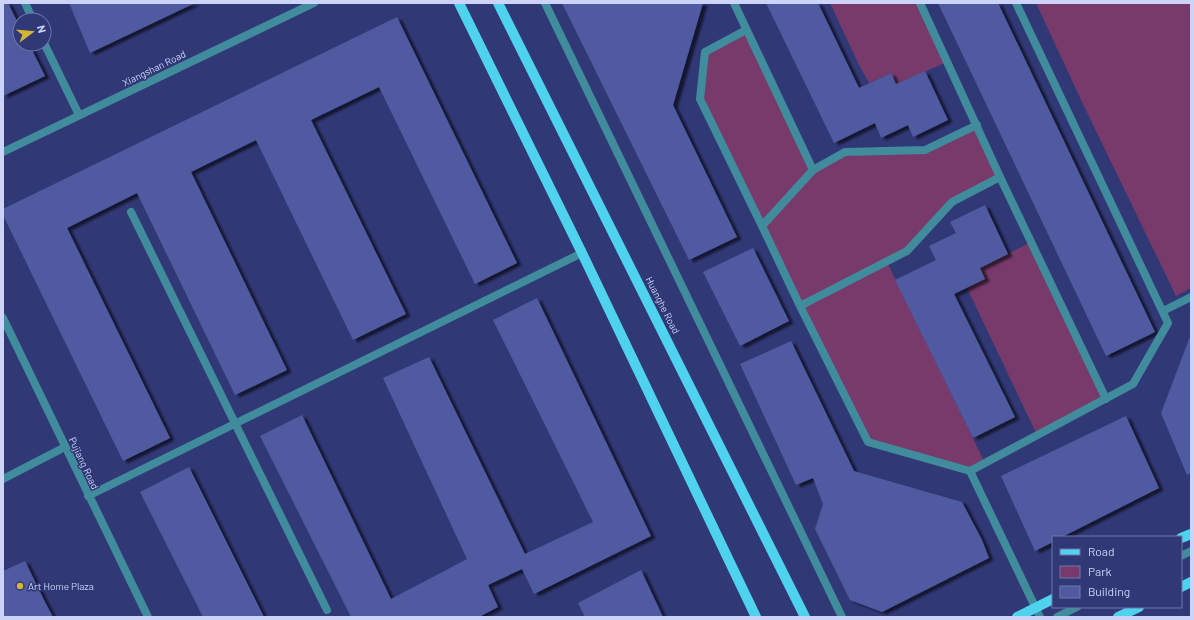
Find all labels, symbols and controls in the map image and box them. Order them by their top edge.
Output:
north arrow [12,12,52,52]
text: N [35,24,49,34]
street label: Xiangshan Road [120,47,188,89]
street label: Huanghe Road [643,274,683,336]
street label: Pujiang Road [67,435,101,491]
legend [1052,536,1182,608]
text: Road [1088,544,1115,558]
text: Park [1088,564,1112,578]
place label: Art Home Plaza [28,580,94,592]
marker: Art Home Plaza [15,581,25,591]
text: Building [1088,584,1130,598]

